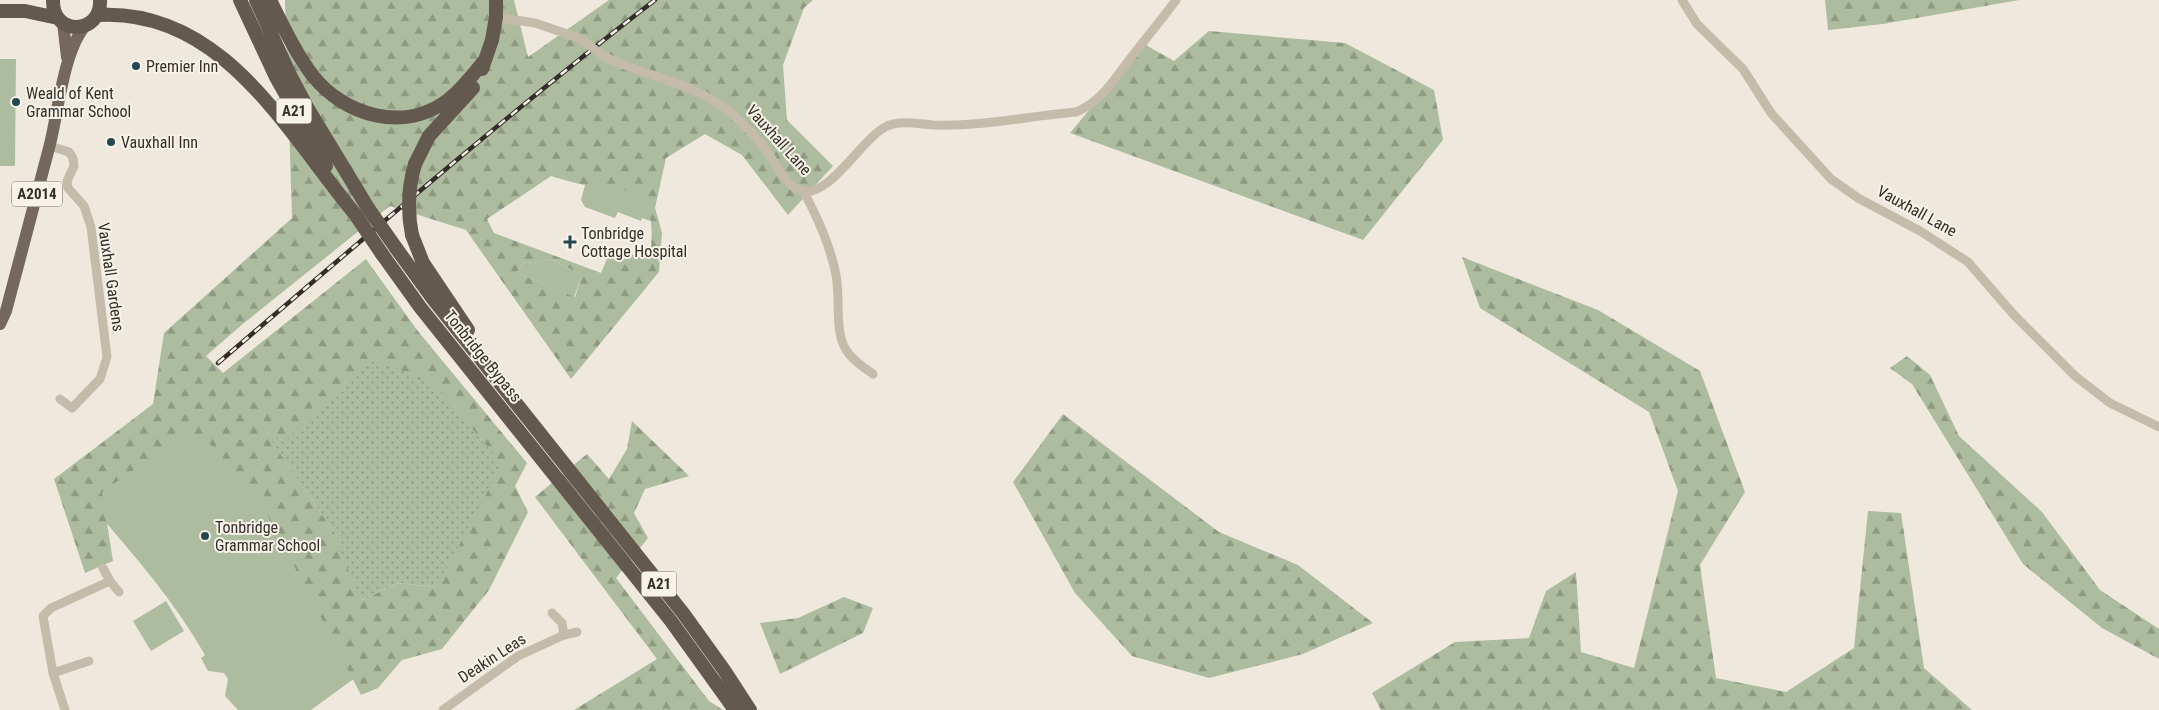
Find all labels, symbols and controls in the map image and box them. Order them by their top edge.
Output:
place label: Premier Inn [146,57,218,76]
marker: Premier Inn [130,60,142,72]
place label: Weald of Kent Grammar School [26,84,131,121]
marker: Weald of Kent Grammar School [10,96,22,108]
road number: A21 [276,98,312,124]
street label: Vauxhall Lane [743,101,815,179]
place label: Vauxhall Inn [121,133,198,152]
marker: Vauxhall Inn [105,136,117,148]
street label: Vauxhall Lane [1874,181,1960,241]
road number: A2014 [12,182,62,206]
street label: Vauxhall Gardens [94,221,128,333]
place label: Tonbridge Cottage Hospital [581,224,687,261]
marker: Tonbridge Cottage Hospital [563,235,577,249]
street label: Tonbridge Bypass [440,306,526,406]
place label: Tonbridge Grammar School [215,518,320,555]
marker: Tonbridge Grammar School [199,530,211,542]
road number: A21 [642,572,676,596]
street label: Deakin Leas [455,629,529,687]

